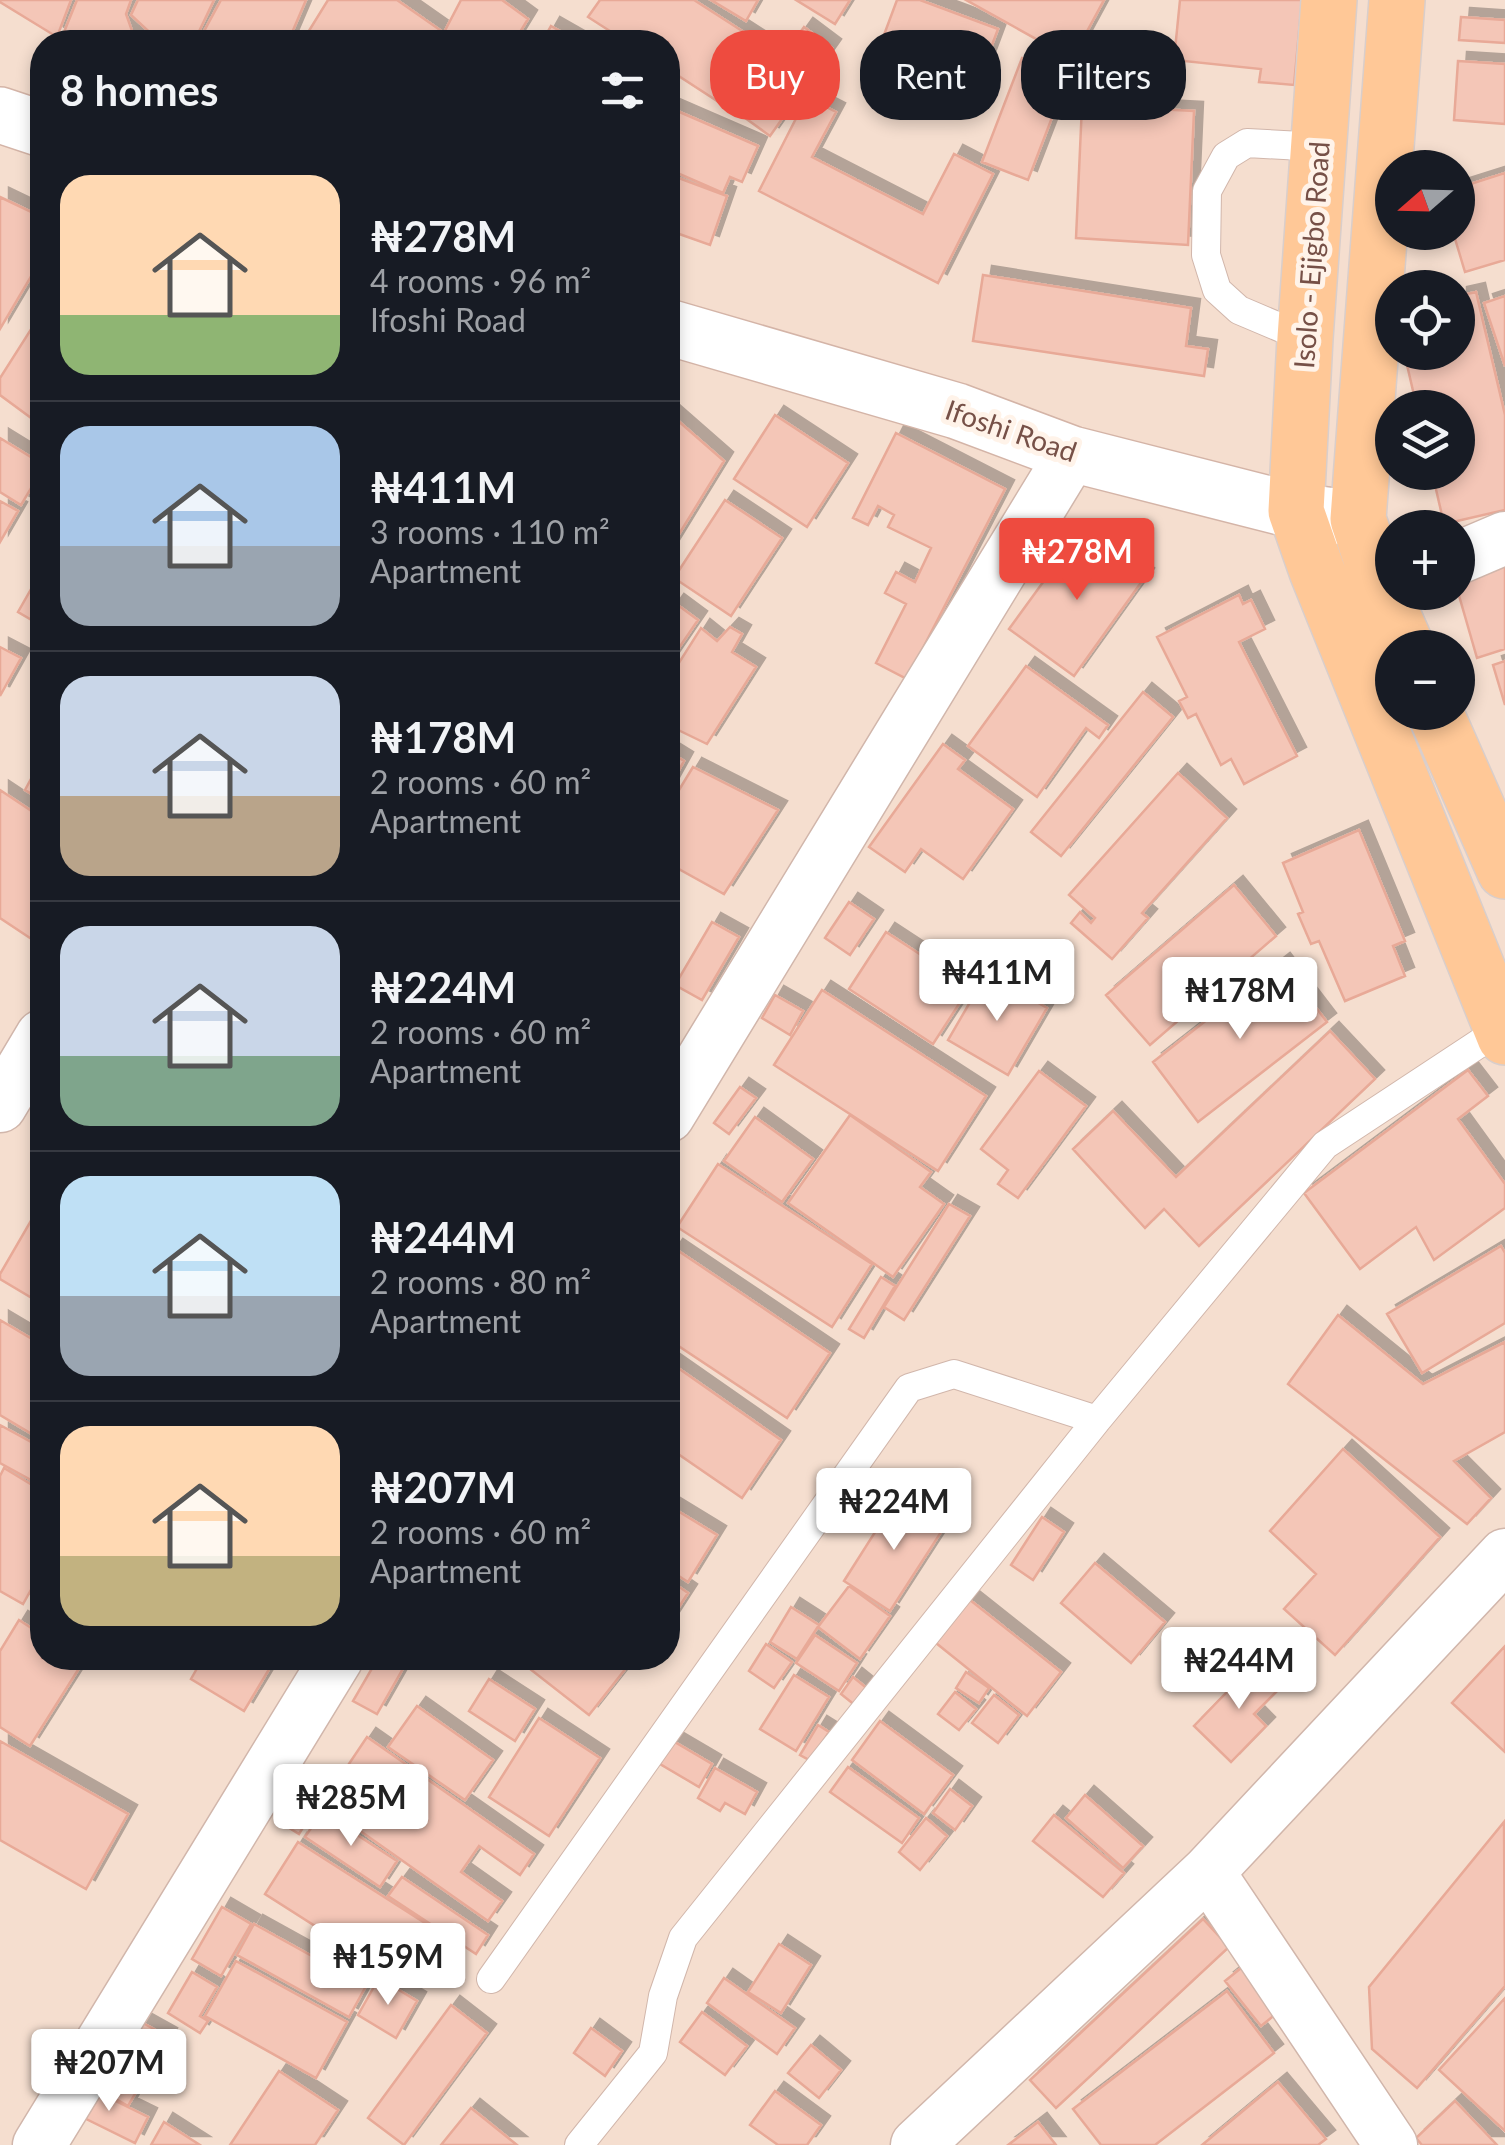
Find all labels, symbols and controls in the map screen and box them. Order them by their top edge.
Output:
chip: Buy [710,30,840,120]
chip: Rent [860,30,1001,120]
chip: Filters [1021,30,1186,120]
icon: filters [595,63,650,118]
text: 8 homes [60,65,218,115]
street label: Isolo - Ejigbo Road [1286,140,1336,370]
north arrow [1375,150,1475,250]
map controls [1375,150,1475,730]
text: ₦278M [370,211,516,261]
icon: home [140,215,260,335]
text: 4 rooms · 96 m² [370,261,591,300]
button: locate [1375,270,1475,370]
text: Ifoshi Road [370,300,526,339]
button: layers [1375,390,1475,490]
street label: Ifoshi Road [941,392,1081,468]
text: ₦411M [370,462,516,512]
icon: home [140,466,260,586]
button: + [1375,510,1475,610]
text: 3 rooms · 110 m² [370,512,610,551]
pin: ₦278M [1007,518,1147,603]
text: ₦278M [1021,531,1133,570]
text: Apartment [370,551,521,590]
button: − [1375,630,1475,730]
text: ₦178M [370,712,516,762]
icon: home [140,716,260,836]
text: 2 rooms · 60 m² [370,762,591,801]
text: Apartment [370,801,521,840]
pin: ₦411M [927,939,1067,1024]
text: ₦411M [941,952,1053,991]
pin: ₦178M [1170,957,1310,1042]
text: ₦224M [370,962,516,1012]
icon: home [140,966,260,1086]
text: ₦178M [1184,970,1296,1009]
text: 2 rooms · 60 m² [370,1012,591,1051]
text: Apartment [370,1051,521,1090]
text: ₦244M [370,1212,516,1262]
icon: home [140,1216,260,1336]
text: 2 rooms · 80 m² [370,1262,591,1301]
text: Apartment [370,1301,521,1340]
text: ₦207M [370,1462,516,1512]
icon: home [140,1466,260,1586]
pin: ₦224M [824,1468,964,1553]
text: ₦224M [838,1481,950,1520]
text: 2 rooms · 60 m² [370,1512,591,1551]
text: Apartment [370,1551,521,1590]
pin: ₦244M [1169,1627,1309,1712]
text: ₦244M [1183,1640,1295,1679]
pin: ₦285M [281,1764,421,1849]
text: ₦285M [295,1777,407,1816]
pin: ₦159M [318,1923,458,2008]
text: ₦159M [332,1936,444,1975]
pin: ₦207M [39,2029,179,2114]
text: ₦207M [53,2042,165,2081]

